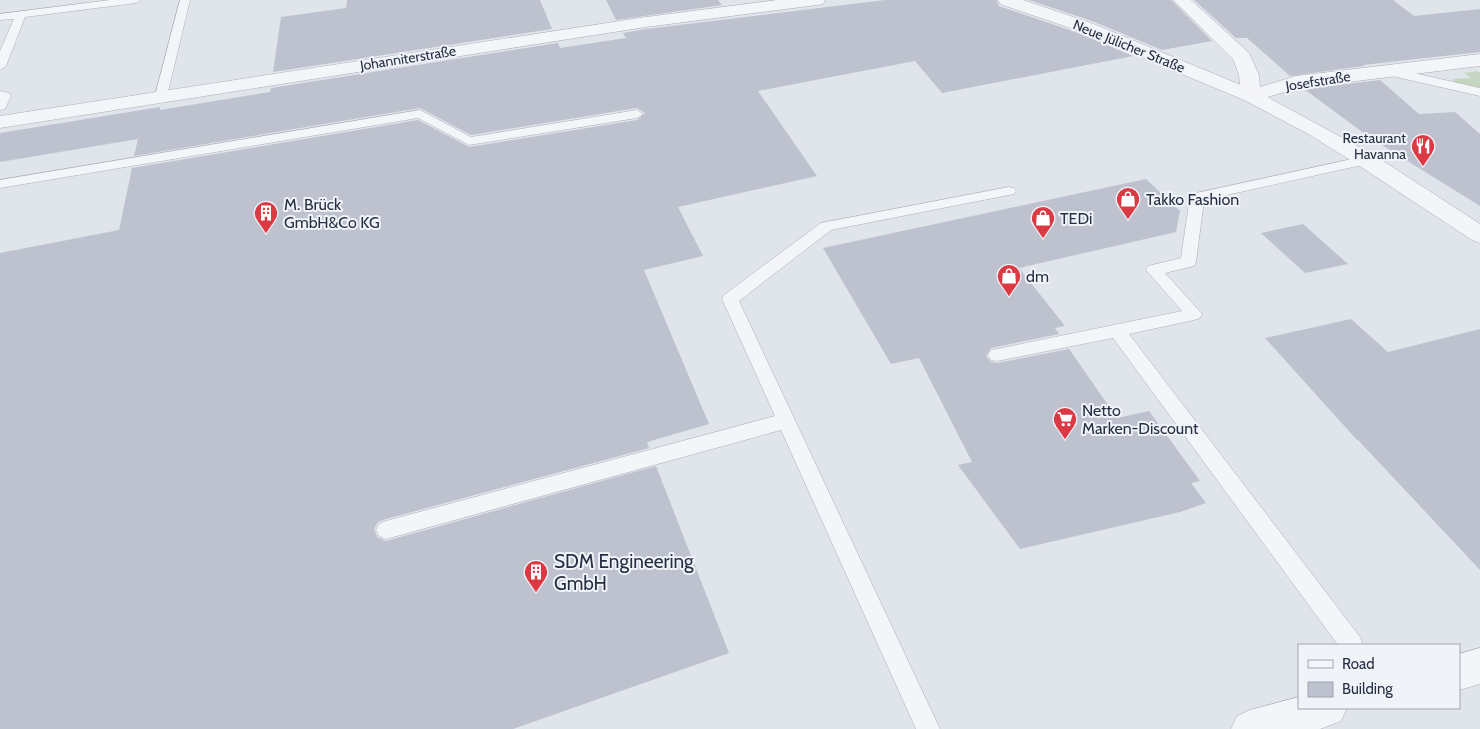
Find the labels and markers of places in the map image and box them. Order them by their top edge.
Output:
place label: Restaurant Havanna [1343,129,1406,163]
restaurant icon: Restaurant Havanna [1410,133,1436,167]
shop icon: Takko Fashion [1115,186,1141,220]
place label: Takko Fashion [1146,190,1239,209]
place label: M. Brück GmbH&Co KG [284,195,380,232]
building icon: M. Brück GmbH&Co KG [253,200,279,234]
shop icon: TEDi [1030,205,1056,239]
place label: TEDi [1060,209,1092,228]
shop icon: dm [996,263,1022,297]
place label: dm [1026,267,1049,286]
place label: Netto Marken-Discount [1082,401,1199,438]
supermarket icon: Netto Marken-Discount [1052,406,1078,440]
place label: SDM Engineering GmbH [554,550,694,595]
building icon: SDM Engineering GmbH [523,559,549,593]

